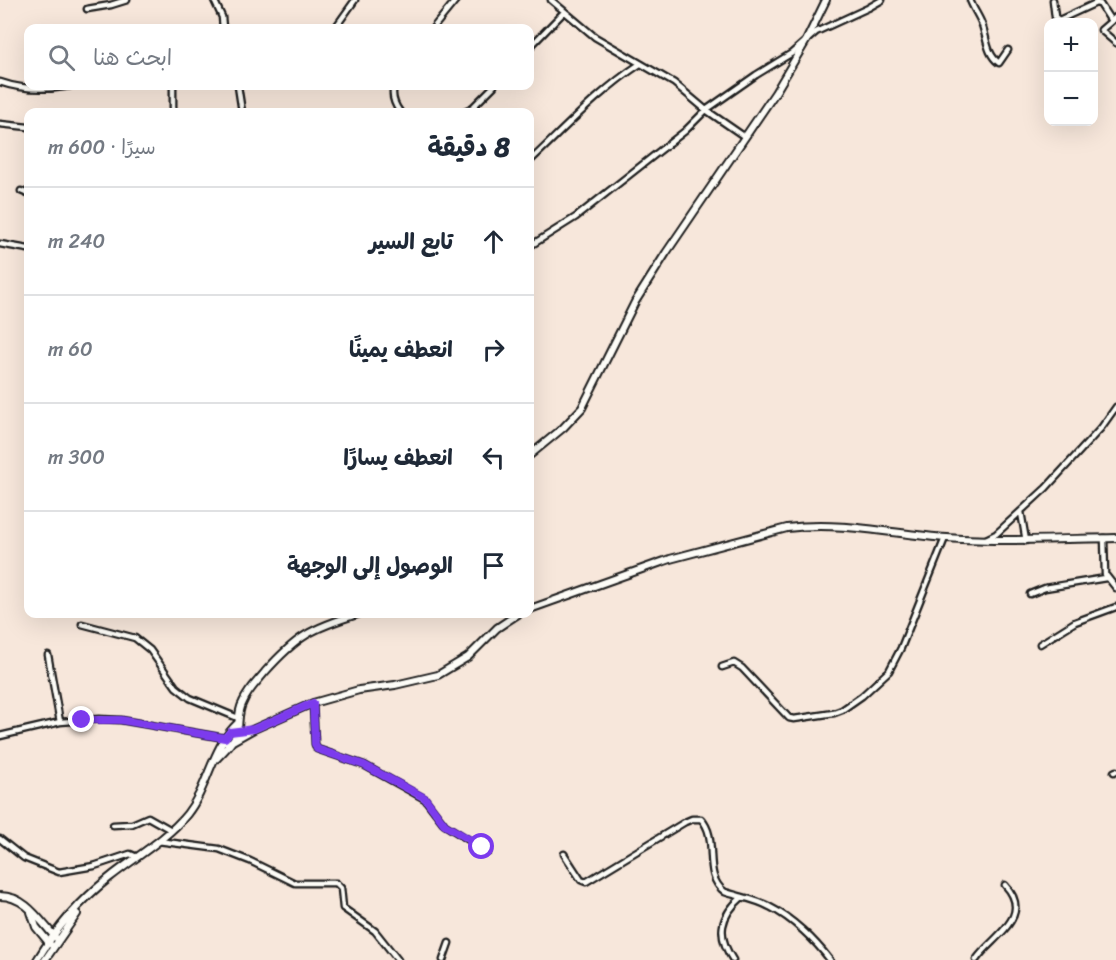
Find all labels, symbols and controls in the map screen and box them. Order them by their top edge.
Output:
map controls [1044,18,1098,126]
button: + [1044,18,1098,72]
search box [24,24,534,90]
text: ابحث هنا [93,38,172,77]
icon: search [45,41,78,74]
button: − [1044,72,1098,126]
text: 8 دقيقة [428,124,510,170]
text: سيرًا · 600 m [48,130,156,165]
text: تابع السير [369,222,453,261]
text: 240 m [48,224,105,259]
icon: ahead [477,225,510,258]
text: انعطف يمينًا [349,330,453,369]
text: 60 m [48,332,93,367]
icon: right [477,333,510,366]
text: انعطف يسارًا [343,438,453,477]
text: 300 m [48,440,105,475]
icon: left [477,441,510,474]
text: الوصول إلى الوجهة [287,546,453,585]
icon: arrive [477,549,510,582]
route end [68,706,94,732]
route start [468,833,494,859]

